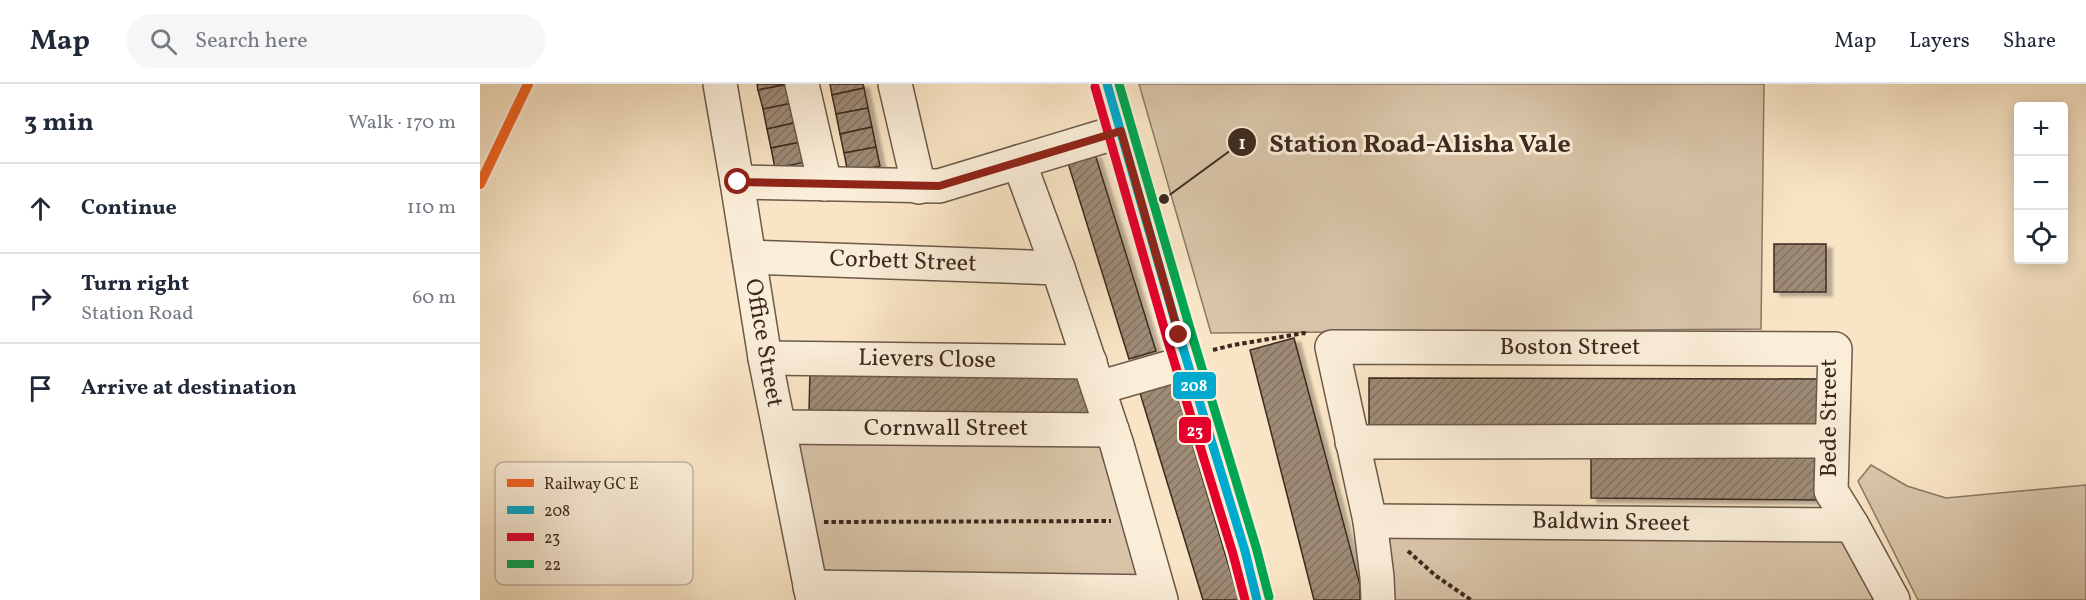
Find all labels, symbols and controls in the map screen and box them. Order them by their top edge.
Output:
search box [126,14,546,68]
text: Map [30,22,90,61]
icon: search [147,25,180,58]
text: Search here [195,26,308,57]
text: Map [1834,27,1876,56]
text: Layers [1909,27,1970,56]
text: Share [2003,27,2056,56]
map controls [2014,102,2068,264]
button: + [2014,102,2068,156]
text: 3 min [24,105,94,141]
text: Walk · 170 m [348,109,456,137]
callout: Station Road-Alisha Vale [1227,120,1583,164]
text: Station Road-Alisha Vale [1269,127,1571,163]
text: 1 [1238,132,1246,157]
button: − [2014,156,2068,210]
route start [724,168,750,194]
icon: ahead [24,192,57,225]
text: Continue [81,193,177,224]
text: 110 m [407,194,456,222]
button: locate [2014,210,2068,264]
street label: Corbett Street [829,242,977,282]
text: Turn right [81,269,189,300]
street label: Office Street [735,276,791,410]
icon: right [24,282,57,315]
text: 60 m [412,284,456,312]
text: Station Road [81,300,194,328]
route end [1165,321,1191,347]
street label: Boston Street [1500,331,1640,365]
street label: Lievers Close [858,342,996,378]
street label: Bede Street [1813,359,1847,477]
line badge: 208 [1172,371,1217,400]
icon: arrive [24,372,57,405]
text: Arrive at destination [81,373,297,404]
text: 208 [1181,376,1207,398]
street label: Cornwall Street [864,412,1028,446]
line badge: 23 [1178,416,1212,444]
text: 23 [1187,421,1203,443]
legend [495,462,693,585]
text: Railway GC E [544,474,639,496]
text: 208 [544,501,570,523]
street label: Baldwin Sreeet [1532,505,1690,541]
text: 23 [544,528,560,550]
text: 22 [544,555,561,577]

